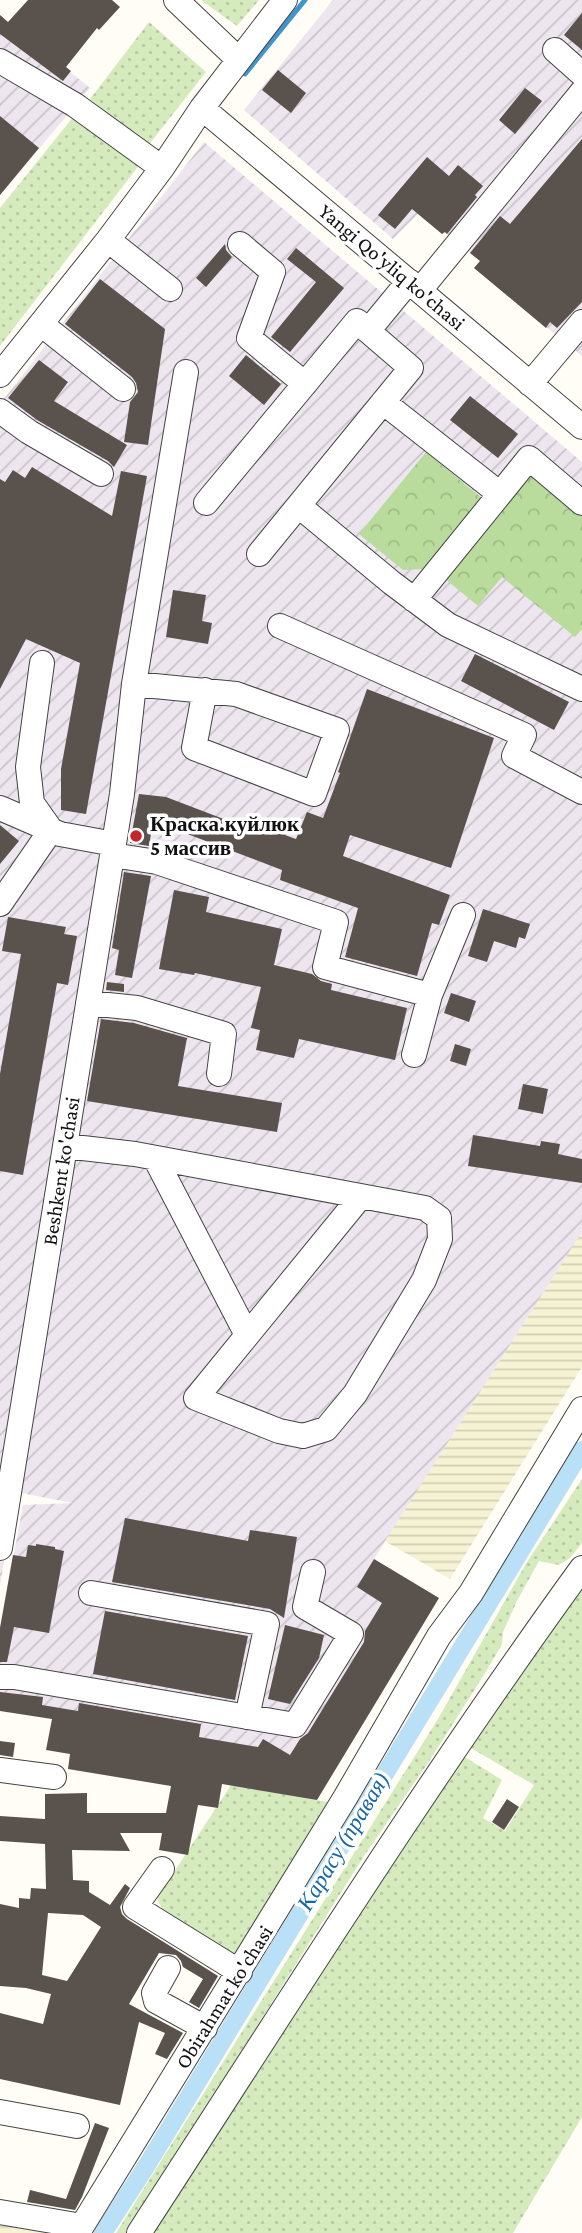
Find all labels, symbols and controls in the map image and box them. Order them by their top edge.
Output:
street label: Yangi Qo'yliq ko'chasi [314,199,470,335]
place label: Краска.куйлюк 5 массив [150,812,300,860]
marker: Краска.куйлюк 5 массив [128,828,144,844]
street label: Beshkent ko'chasi [37,1095,85,1247]
water label: Карасу (правая) [291,1767,395,1916]
street label: Obirahmat ko'chasi [170,1921,278,2073]

